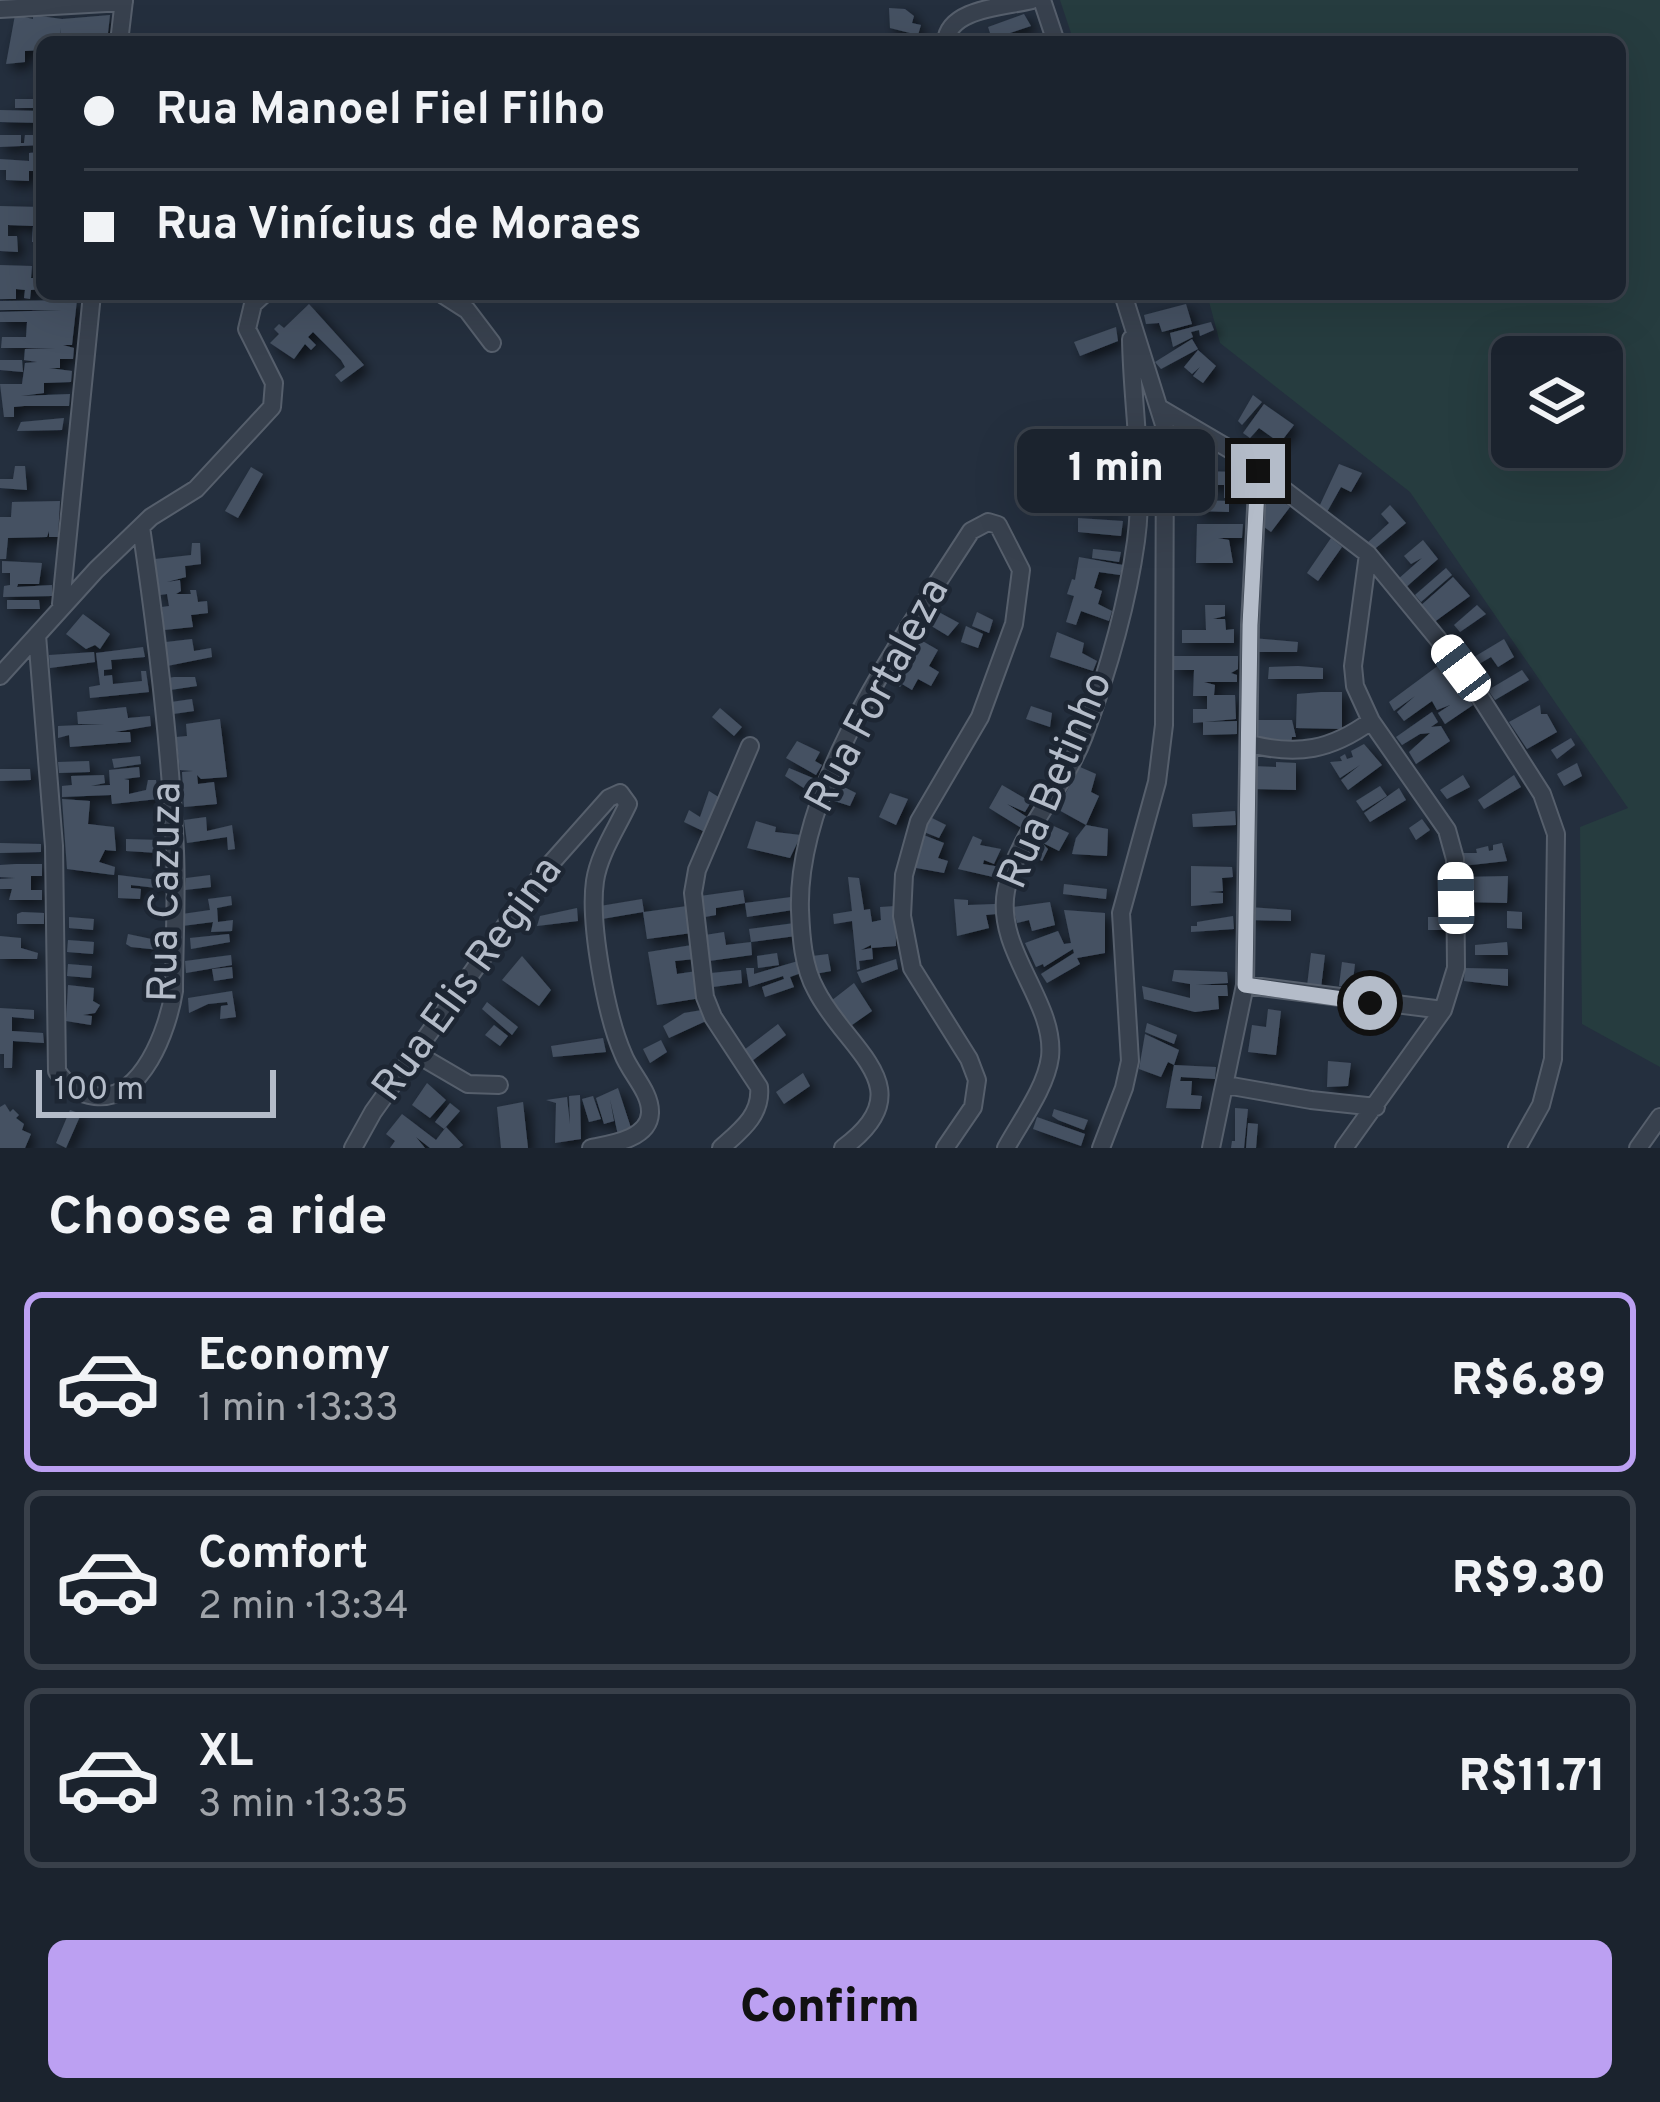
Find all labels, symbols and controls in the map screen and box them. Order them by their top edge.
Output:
text: Rua Manoel Fiel Filho [156,83,605,140]
text: Rua Vinícius de Moraes [156,198,642,255]
map controls [1491,336,1623,468]
button: layers [1491,336,1623,468]
callout: 1 min [1018,429,1216,513]
route end [1231,444,1285,498]
text: 1 min [1068,446,1164,495]
street label: Rua Fortaleza [795,570,963,822]
car [1425,628,1497,708]
street label: Rua Betinho [988,665,1126,897]
street label: Rua Cazuza [139,781,195,1003]
street label: Rua Elis Regina [362,847,576,1113]
car [1437,862,1475,934]
route start [1343,976,1397,1030]
scale bar [36,1064,276,1117]
text: 100 m [54,1070,144,1112]
text: Choose a ride [48,1185,388,1254]
icon: car [54,1328,162,1436]
text: Economy [198,1329,390,1386]
text: R$6.89 [1451,1354,1606,1411]
text: 1 min · 13:33 [198,1386,399,1435]
icon: car [54,1526,162,1634]
text: Comfort [198,1527,368,1584]
text: R$9.30 [1452,1552,1606,1609]
text: 2 min · 13:34 [198,1584,409,1633]
icon: car [54,1724,162,1832]
text: XL [198,1725,253,1782]
text: R$11.71 [1459,1750,1606,1807]
text: 3 min · 13:35 [198,1782,408,1831]
button: Confirm [48,1940,1612,2078]

